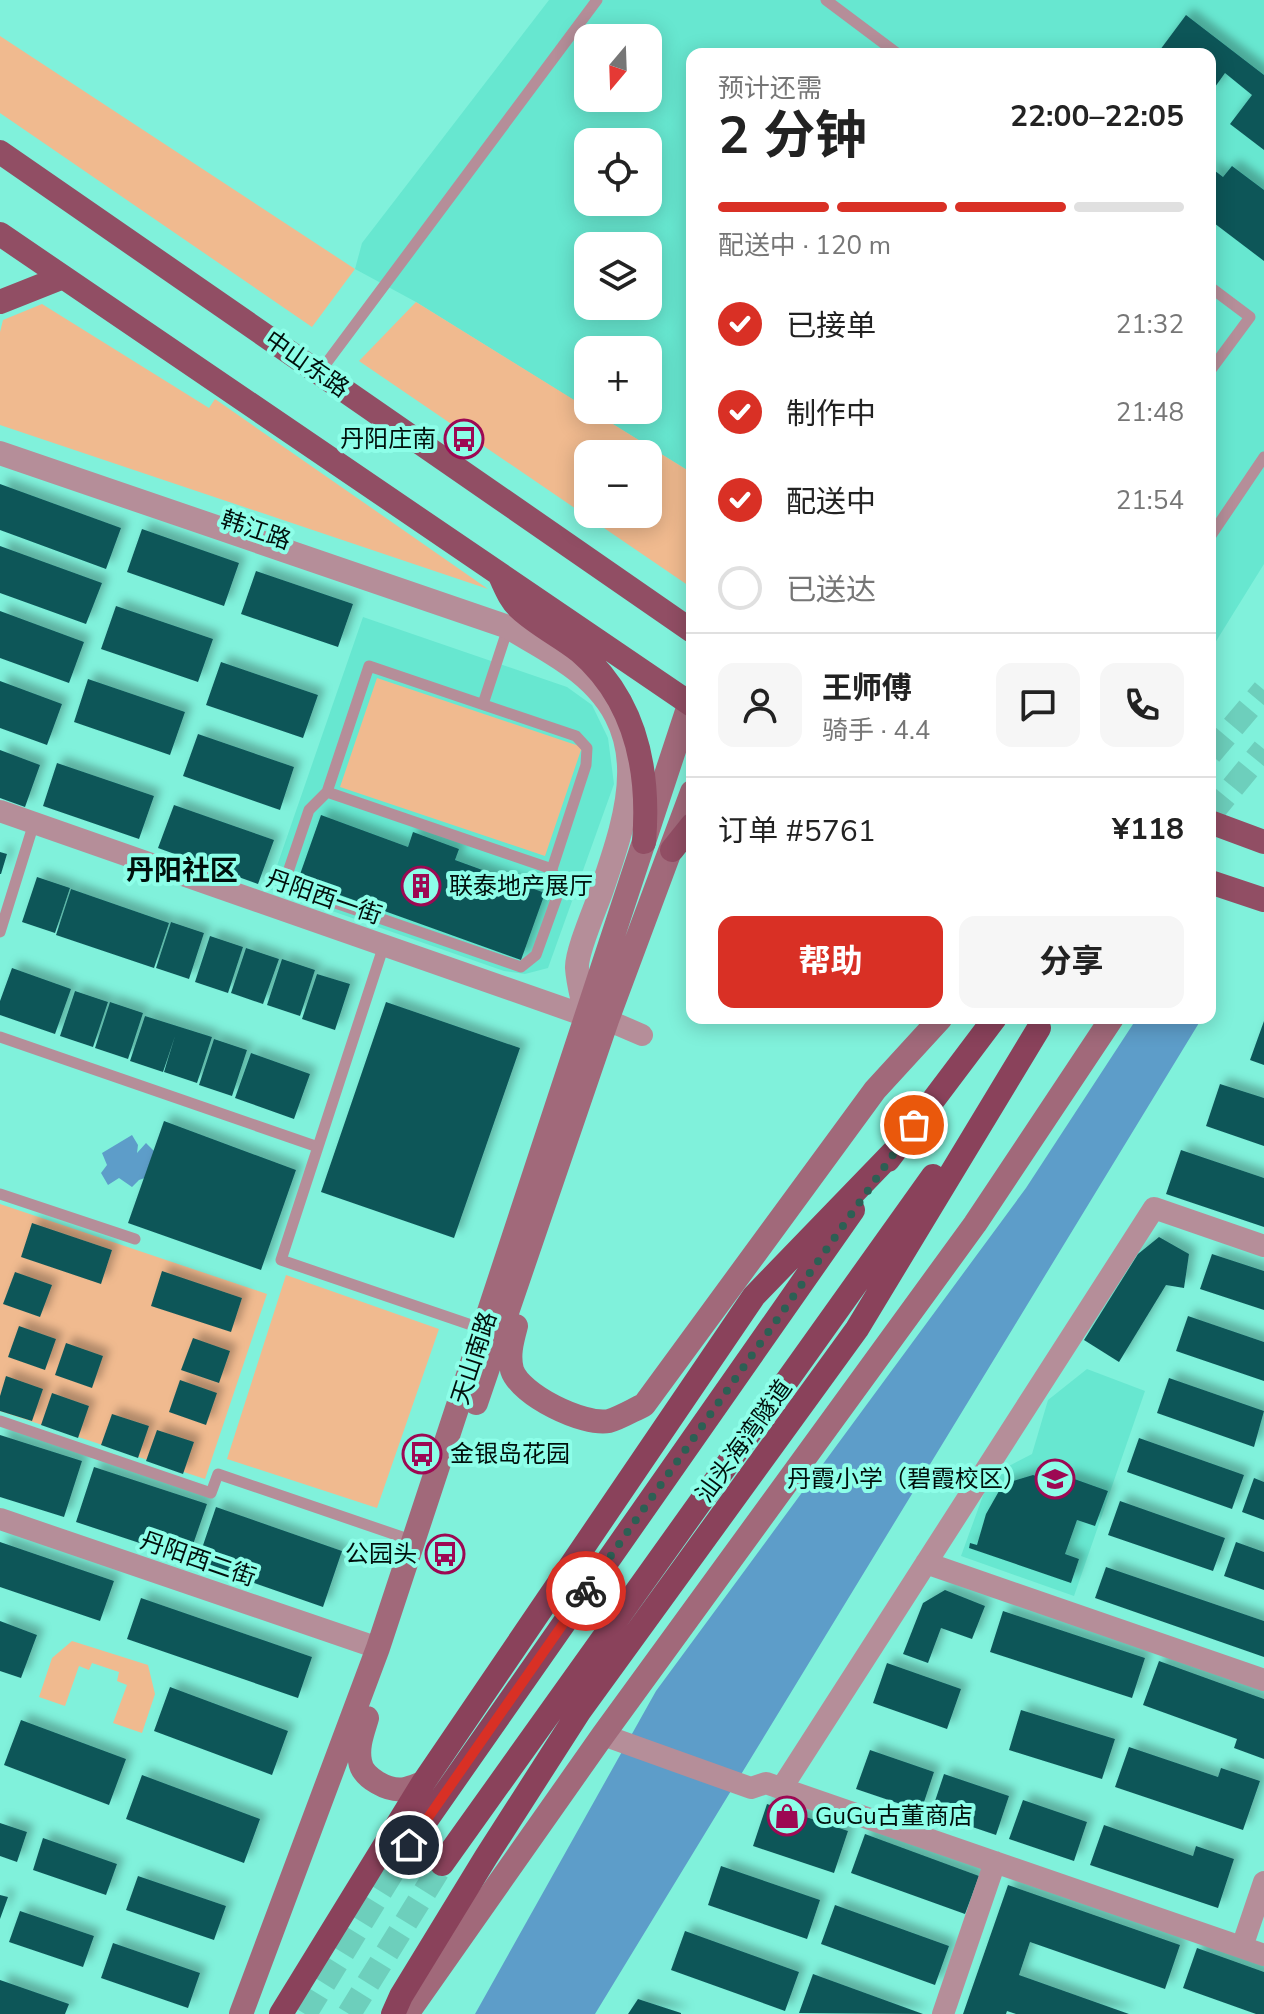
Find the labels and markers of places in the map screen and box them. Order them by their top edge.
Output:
bus stop icon: 丹阳庄南 [443,418,485,460]
place label: 丹阳庄南 [340,423,436,455]
building icon: 联泰地产展厅 [400,865,442,907]
place label: 联泰地产展厅 [449,870,593,902]
pin [880,1091,948,1159]
bus stop icon: 金银岛花园 [401,1433,443,1475]
place label: 金银岛花园 [450,1438,570,1470]
school or university icon: 丹霞小学（碧霞校区） [1034,1458,1076,1500]
place label: 丹霞小学（碧霞校区） [787,1463,1027,1495]
bus stop icon: 公园头 [424,1533,466,1575]
place label: 公园头 [345,1538,417,1570]
shop icon: GuGu古董商店 [766,1795,808,1837]
place label: GuGu古董商店 [815,1800,973,1832]
pin [375,1811,443,1879]

